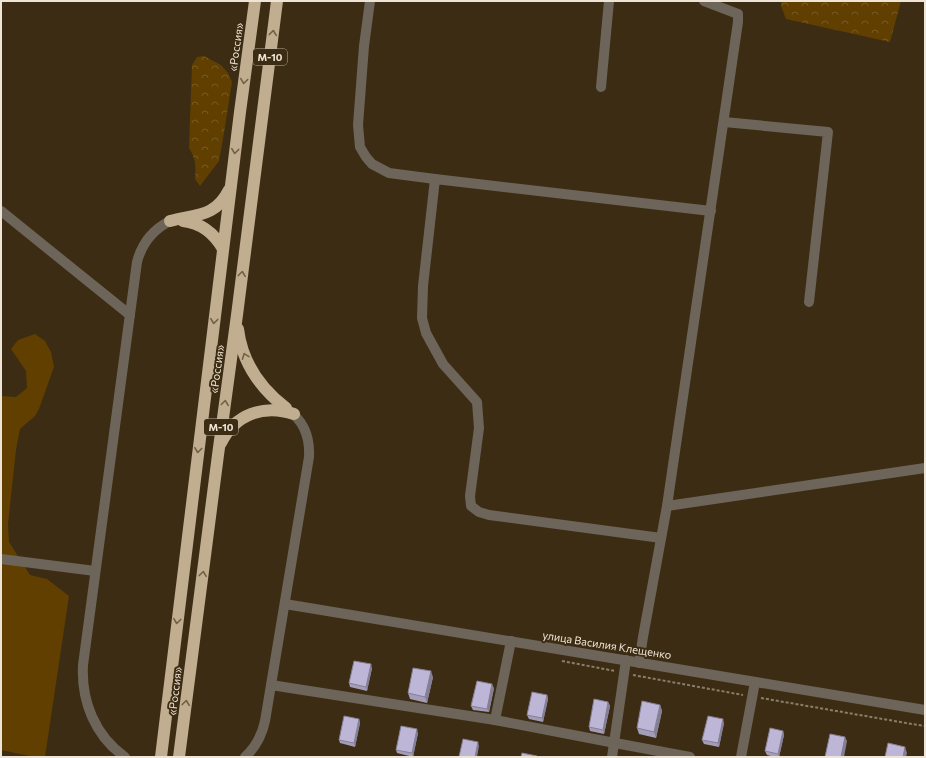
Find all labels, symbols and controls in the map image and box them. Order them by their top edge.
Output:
street label: «Россия» [226,22,245,72]
one-way arrow [268,30,277,36]
road number: М-10 [253,49,287,65]
one-way arrow [240,78,249,84]
one-way arrow [231,148,240,154]
one-way arrow [238,271,247,277]
one-way arrow [210,318,219,324]
street label: «Россия» [207,344,226,394]
one-way arrow [242,352,250,359]
one-way arrow [220,400,229,406]
road number: М-10 [204,419,238,435]
one-way arrow [194,447,203,453]
one-way arrow [198,571,207,577]
one-way arrow [173,618,182,624]
street label: улица Василия Клещенко [542,628,673,661]
street label: «Россия» [165,666,184,716]
one-way arrow [181,700,190,706]

